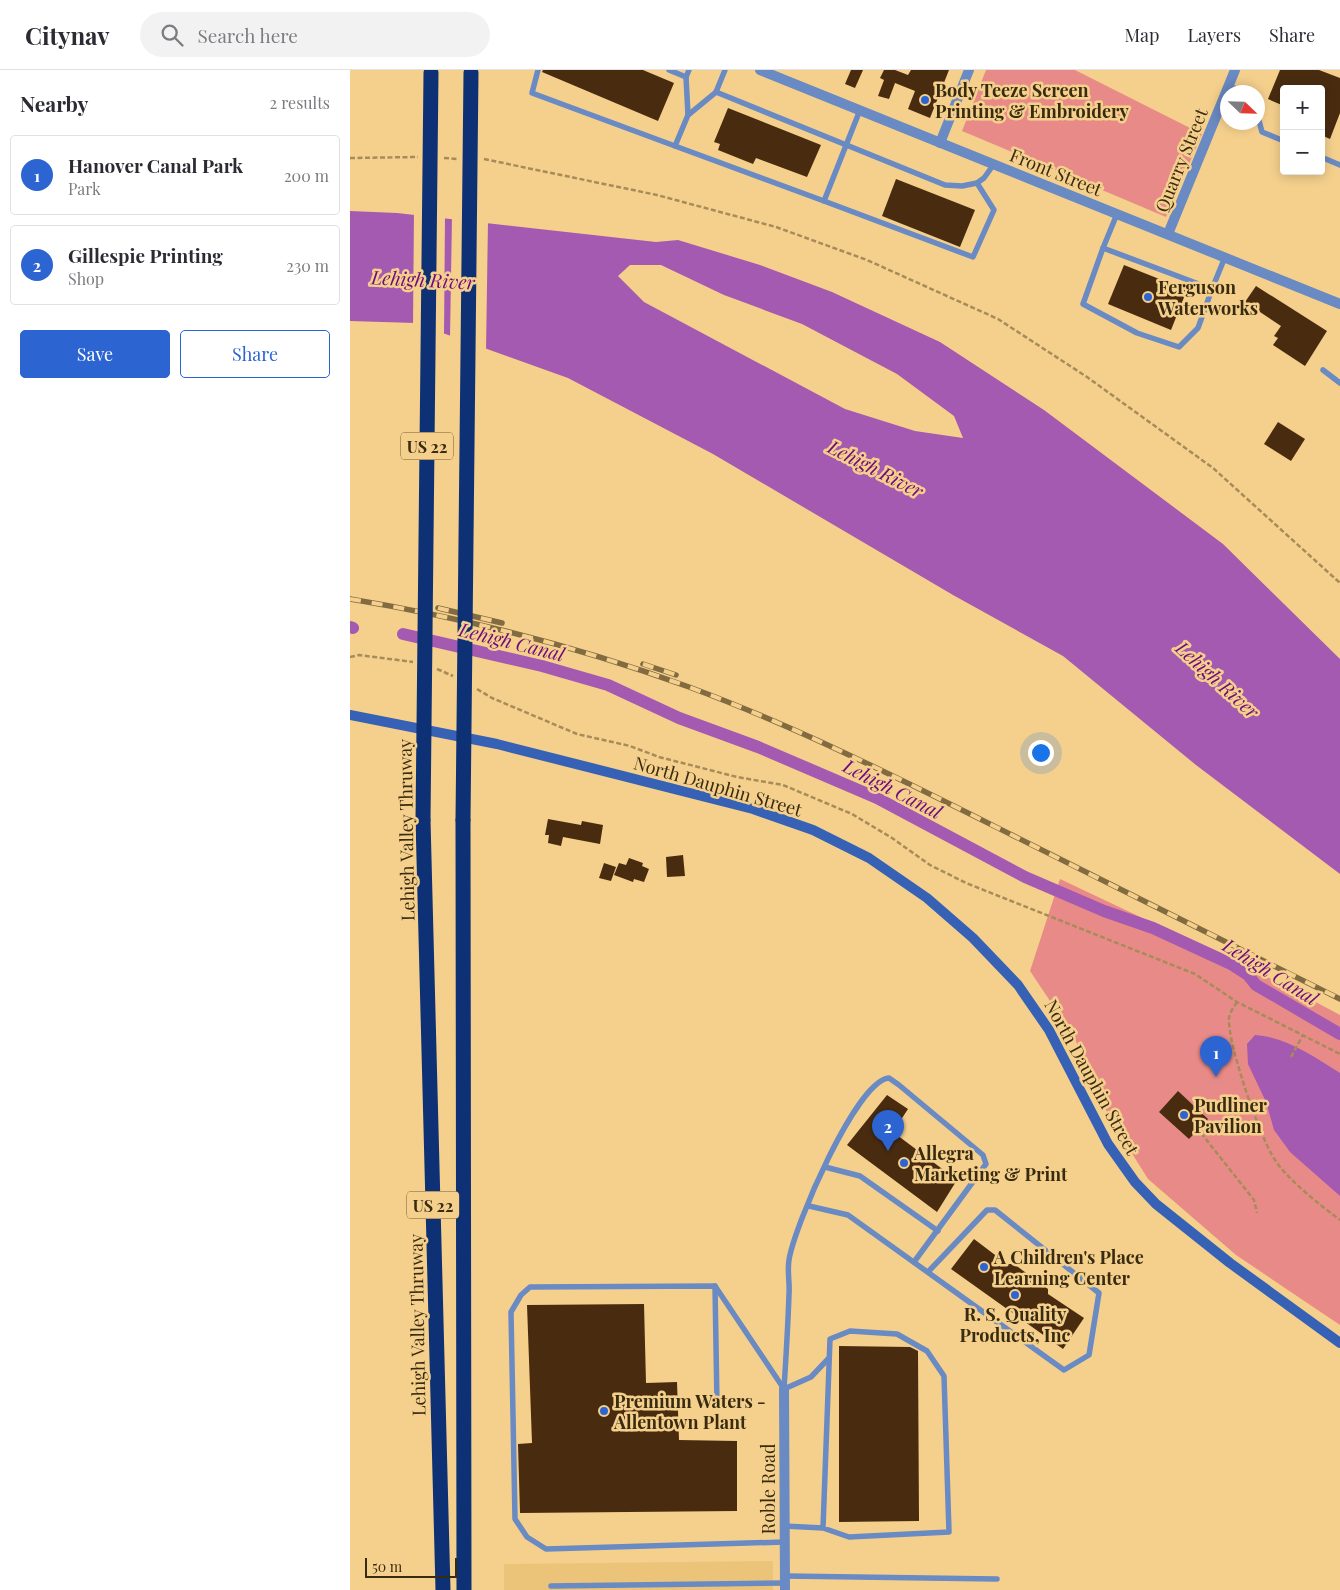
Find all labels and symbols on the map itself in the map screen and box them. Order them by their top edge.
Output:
place label: Body Teeze Screen Printing & Embroidery [935,78,1129,123]
north arrow [1220,85,1265,130]
marker: Body Teeze Screen Printing & Embroidery [919,94,931,106]
street label: Quarry Street [1149,104,1213,216]
street label: Front Street [1006,143,1106,202]
water label: Lehigh River [370,263,476,295]
place label: Ferguson Waterworks [1157,275,1258,320]
marker: Ferguson Waterworks [1142,291,1154,303]
road number: US 22 [401,432,453,460]
water label: Lehigh River [823,432,929,503]
water label: Lehigh Canal [456,615,568,667]
water label: Lehigh River [1170,634,1266,724]
street label: Lehigh Valley Thruway [392,739,420,921]
your location [1028,740,1054,766]
street label: North Dauphin Street [631,750,805,822]
water label: Lehigh Canal [838,752,947,824]
water label: Lehigh Canal [1218,931,1324,1011]
street label: North Dauphin Street [1039,995,1145,1159]
pin: 1 [1200,1036,1232,1077]
place label: Pudliner Pavilion [1194,1093,1267,1138]
marker: Pudliner Pavilion [1178,1109,1190,1121]
pin: 2 [872,1110,904,1151]
place label: Allegra Marketing & Print [913,1141,1068,1186]
marker: Allegra Marketing & Print [898,1157,910,1169]
road number: US 22 [407,1192,459,1218]
street label: Lehigh Valley Thruway [403,1234,431,1416]
place label: A Children's Place Learning Center [993,1245,1144,1290]
marker: A Children's Place Learning Center [978,1261,990,1273]
marker: R. S. Quality Products, Inc [1009,1289,1021,1301]
place label: R. S. Quality Products, Inc [960,1302,1071,1347]
place label: Premium Waters - Allentown Plant [613,1389,766,1434]
marker: Premium Waters - Allentown Plant [598,1405,610,1417]
street label: Roble Road [756,1443,780,1535]
scale bar [365,1555,458,1578]

